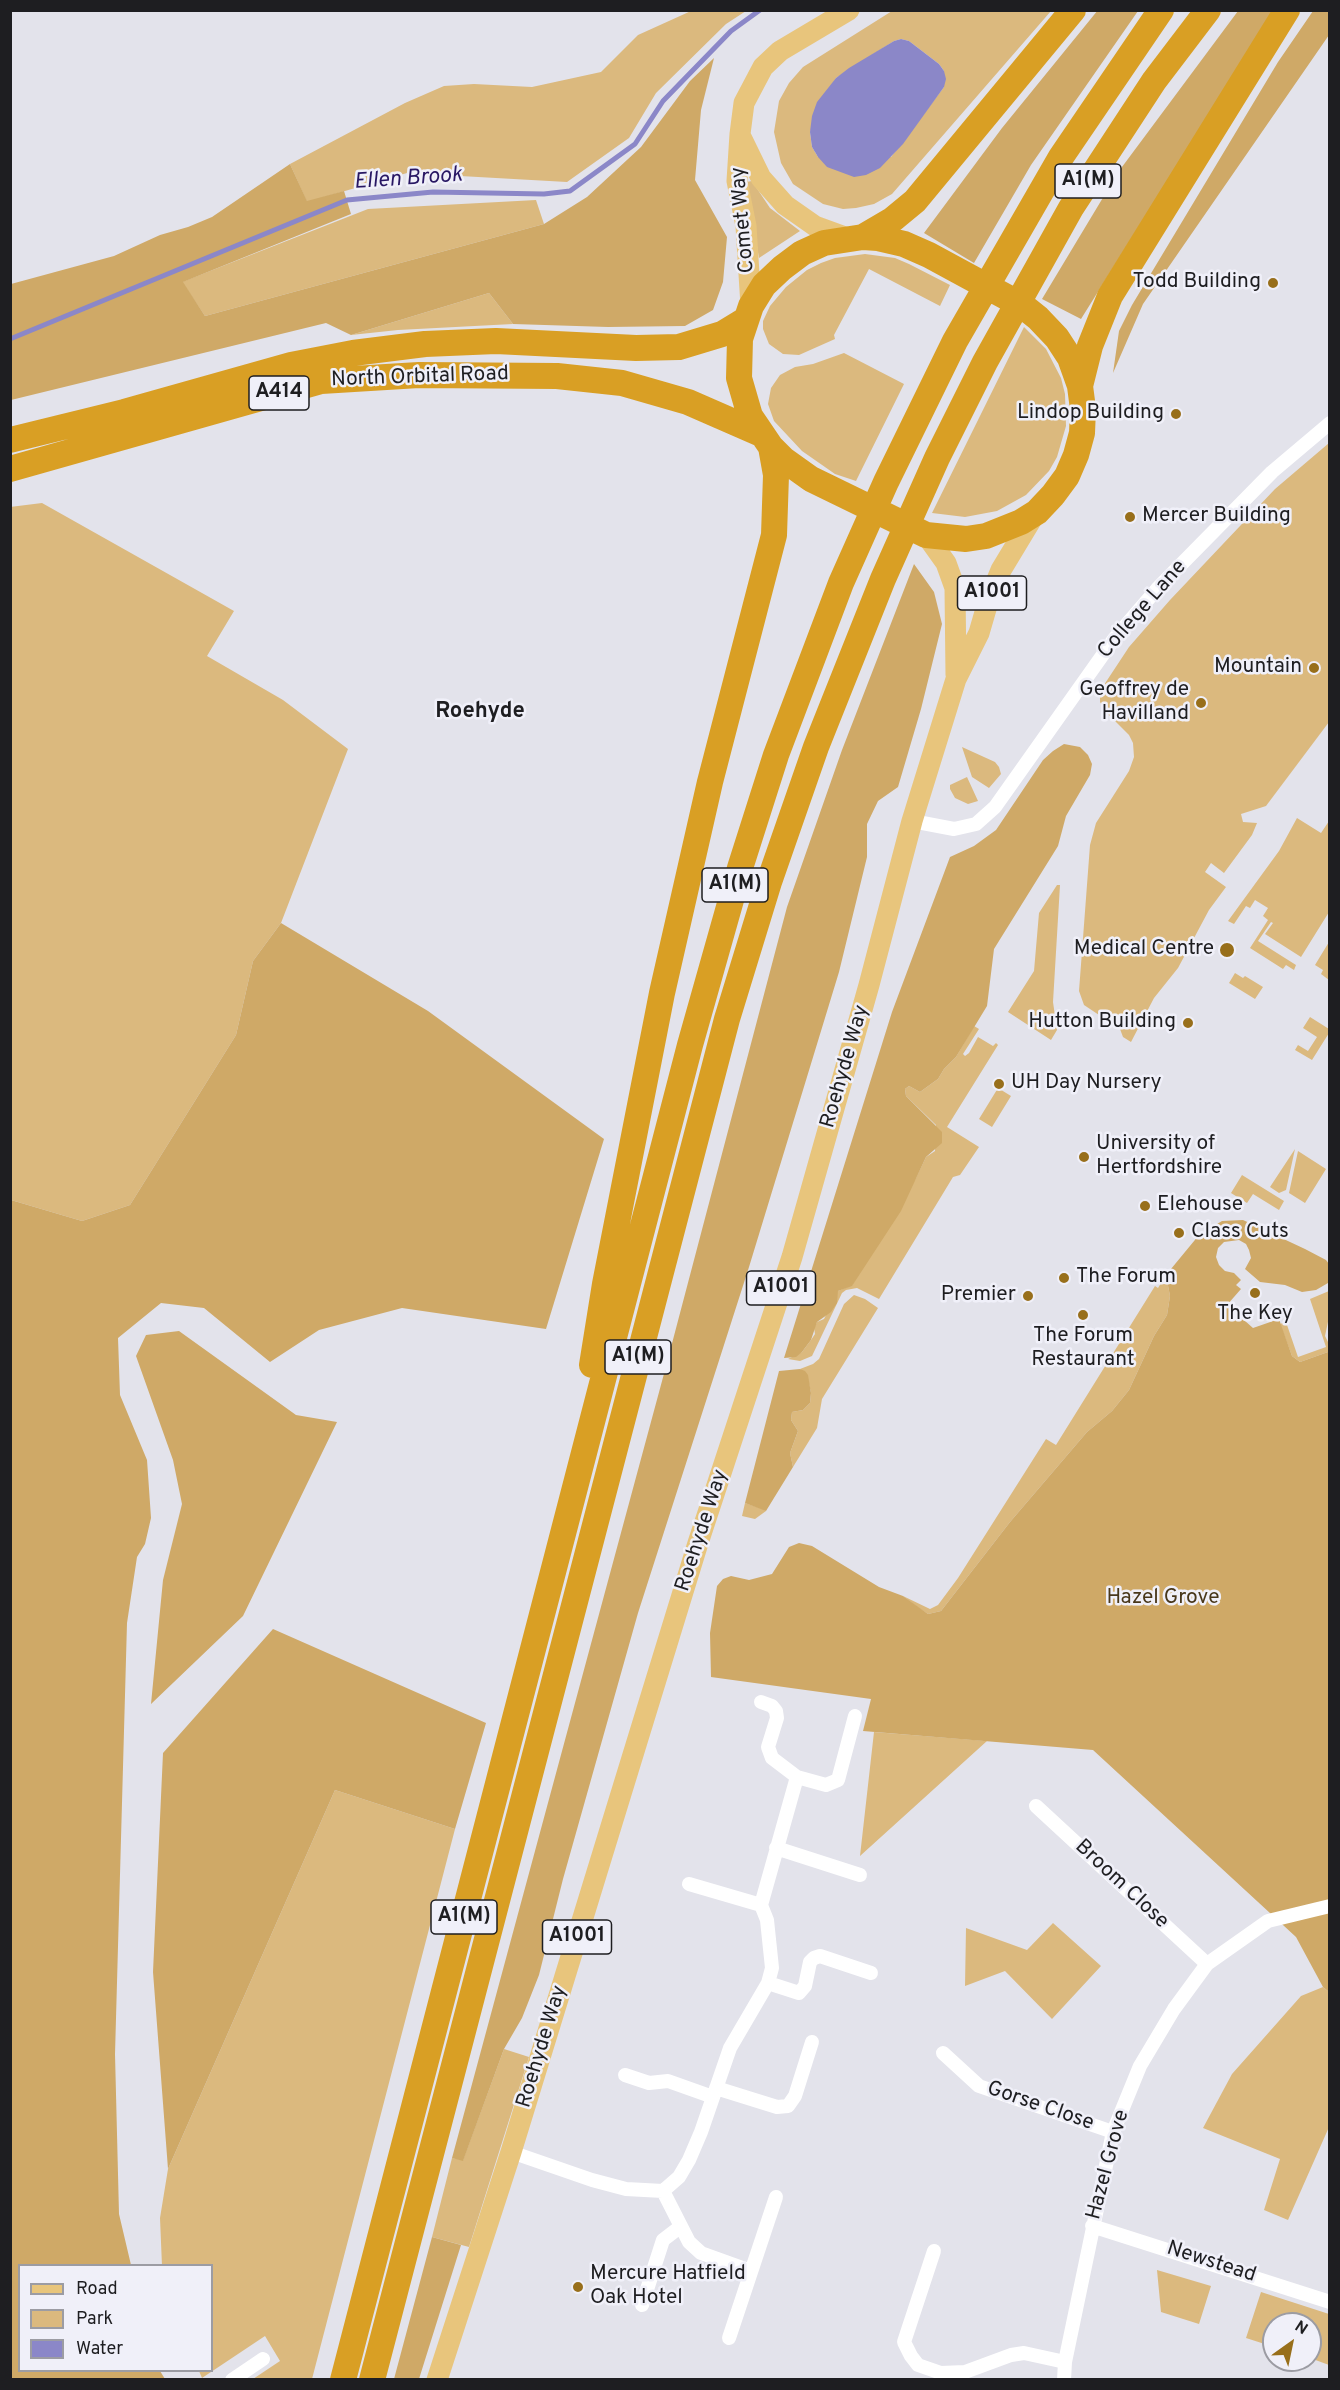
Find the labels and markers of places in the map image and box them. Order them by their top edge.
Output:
place label: Todd Building [1133,270,1261,296]
marker: Todd Building [1266,276,1280,290]
place label: Lindop Building [1017,401,1164,427]
marker: Lindop Building [1169,407,1183,421]
place label: Mercer Building [1142,504,1291,530]
marker: Mercer Building [1123,510,1137,524]
place label: Mountain [1214,655,1302,681]
marker: Mountain [1307,661,1321,675]
place label: Geoffrey de Havilland [1079,678,1189,728]
marker: Geoffrey de Havilland [1194,696,1208,710]
place label: Medical Centre [1074,937,1214,963]
marker: Medical Centre [1218,941,1236,959]
place label: Hutton Building [1028,1010,1176,1036]
marker: Hutton Building [1181,1016,1195,1030]
place label: UH Day Nursery [1011,1071,1162,1097]
marker: UH Day Nursery [992,1077,1006,1091]
place label: University of Hertfordshire [1096,1132,1222,1182]
marker: University of Hertfordshire [1077,1150,1091,1164]
place label: Elehouse [1157,1193,1243,1219]
marker: Elehouse [1138,1199,1152,1213]
place label: Class Cuts [1191,1220,1289,1246]
marker: Class Cuts [1172,1226,1186,1240]
place label: The Forum [1076,1265,1176,1291]
marker: The Forum [1057,1271,1071,1285]
place label: Premier [941,1283,1016,1309]
marker: The Key [1248,1286,1262,1300]
marker: Premier [1021,1289,1035,1303]
place label: The Key [1217,1302,1293,1328]
marker: The Forum Restaurant [1076,1308,1090,1322]
place label: The Forum Restaurant [1031,1324,1135,1374]
place label: Mercure Hatfield Oak Hotel [590,2262,746,2312]
marker: Mercure Hatfield Oak Hotel [571,2280,585,2294]

